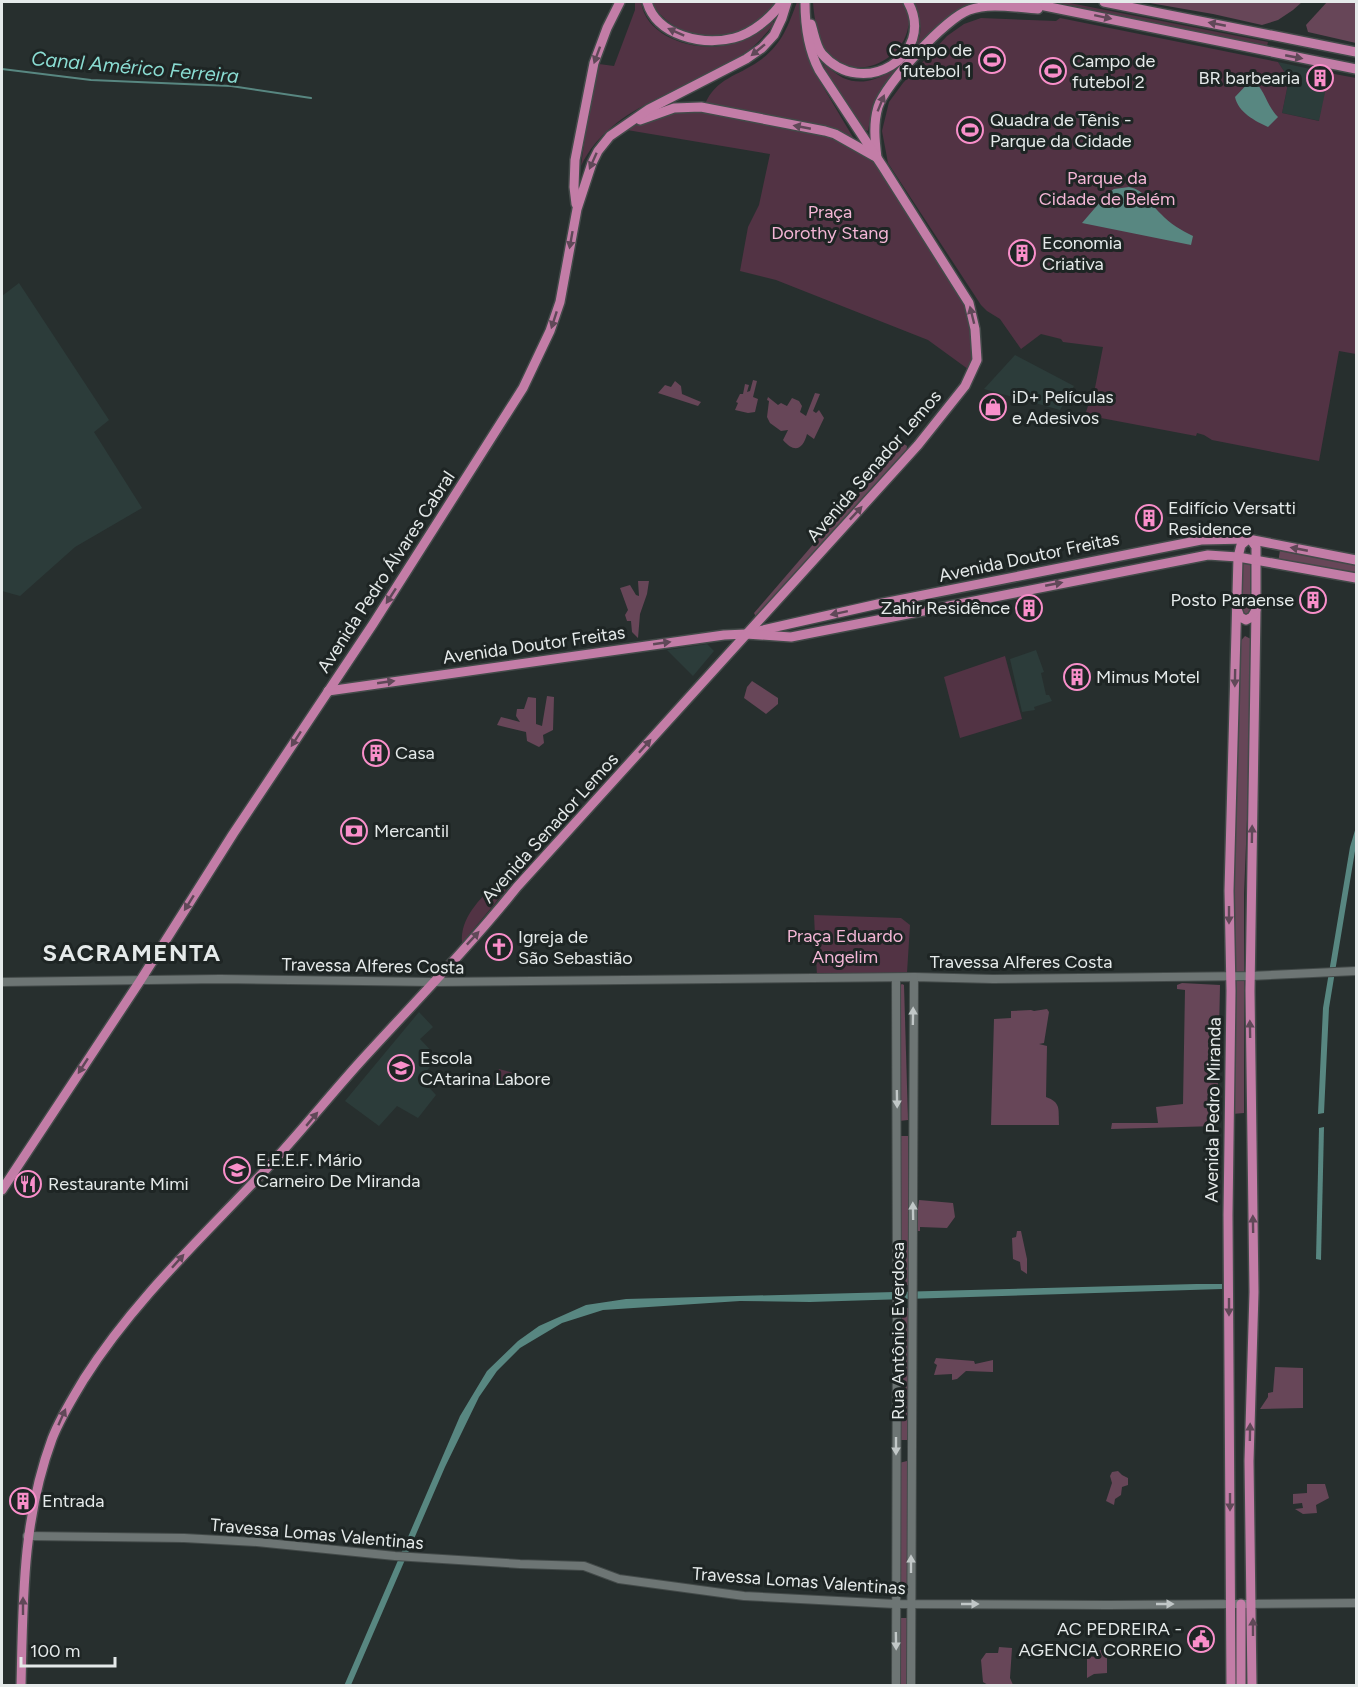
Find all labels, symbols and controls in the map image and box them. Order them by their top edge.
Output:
one-way arrow [1093,13,1112,22]
one-way arrow [1207,19,1226,28]
one-way arrow [667,27,685,37]
place label: Campo de futebol 1 [889,39,972,82]
one-way arrow [750,44,766,57]
sports icon: Campo de futebol 1 [977,45,1007,75]
water label: Canal Américo Ferreira [30,46,240,88]
one-way arrow [591,46,601,64]
place label: Campo de futebol 2 [1072,50,1156,93]
one-way arrow [1284,52,1303,62]
sports icon: Campo de futebol 2 [1038,56,1068,86]
building icon: BR barbearia [1305,63,1335,93]
place label: BR barbearia [1198,67,1300,89]
one-way arrow [877,94,886,112]
place label: Quadra de Tênis - Parque da Cidade [990,109,1132,152]
sports icon: Quadra de Tênis - Parque da Cidade [955,115,985,145]
one-way arrow [792,122,811,131]
one-way arrow [589,153,598,170]
park label: Parque da Cidade de Belém [1039,167,1175,210]
park label: Praça Dorothy Stang [771,201,889,244]
one-way arrow [566,231,575,250]
place label: Economia Criativa [1042,232,1122,275]
building icon: Economia Criativa [1007,238,1037,268]
one-way arrow [966,306,976,324]
one-way arrow [549,311,558,329]
street label: Avenida Senador Lemos [802,385,946,547]
place label: iD+ Películas e Adesivos [1012,386,1114,429]
shop icon: iD+ Películas e Adesivos [978,392,1008,422]
street label: Avenida Pedro Álvares Cabral [312,467,460,677]
place label: Edifício Versatti Residence [1168,497,1296,540]
building icon: Edifício Versatti Residence [1134,503,1164,533]
one-way arrow [849,506,862,521]
street label: Avenida Doutor Freitas [937,527,1121,587]
one-way arrow [1289,544,1308,553]
one-way arrow [1045,579,1064,588]
building icon: Posto Paraense [1298,585,1328,615]
one-way arrow [386,588,397,604]
place label: Posto Paraense [1171,589,1294,611]
building icon: Zahir Residênce [1014,593,1044,623]
place label: Zahir Residênce [881,597,1010,619]
one-way arrow [830,608,848,618]
street label: Avenida Doutor Freitas [441,621,627,669]
one-way arrow [653,639,672,648]
building icon: Mimus Motel [1062,662,1092,692]
place label: Mimus Motel [1096,666,1200,688]
one-way arrow [1230,669,1239,688]
one-way arrow [376,678,395,687]
one-way arrow [290,731,302,747]
building icon: Casa [361,738,391,768]
one-way arrow [638,739,651,754]
place label: Casa [395,742,435,764]
street label: Avenida Senador Lemos [477,748,623,908]
bank icon: Mercantil [339,816,369,846]
place label: Mercantil [374,820,449,842]
one-way arrow [1248,825,1257,844]
one-way arrow [184,895,195,911]
one-way arrow [1224,906,1234,925]
park label: Praça Eduardo Angelim [787,925,903,968]
place label: Igreja de São Sebastião [518,926,633,969]
one-way arrow [466,931,480,946]
church icon: Igreja de São Sebastião [484,932,514,962]
district label: SACRAMENTA [42,938,222,967]
street label: Travessa Alferes Costa [930,951,1112,973]
street label: Travessa Alferes Costa [281,953,465,979]
one-way arrow [908,1006,917,1025]
street label: Avenida Pedro Miranda [1200,1017,1226,1203]
one-way arrow [1246,1020,1255,1039]
place label: Escola CAtarina Labore [420,1047,551,1090]
school or university icon: Escola CAtarina Labore [386,1053,416,1083]
one-way arrow [77,1058,88,1074]
one-way arrow [892,1090,902,1109]
one-way arrow [305,1112,318,1127]
place label: E.E.E.F. Mário Carneiro De Miranda [256,1149,420,1192]
school or university icon: E.E.E.F. Mário Carneiro De Miranda [222,1155,252,1185]
restaurant icon: Restaurante Mimi [13,1169,43,1199]
place label: Restaurante Mimi [48,1173,189,1195]
one-way arrow [908,1201,918,1220]
one-way arrow [1248,1215,1258,1234]
street label: Rua Antônio Everdosa [887,1242,909,1420]
one-way arrow [171,1254,184,1269]
one-way arrow [1224,1298,1234,1317]
one-way arrow [58,1408,67,1425]
one-way arrow [1245,1423,1254,1442]
one-way arrow [891,1436,901,1455]
building icon: Entrada [8,1486,38,1516]
place label: Entrada [42,1490,105,1512]
one-way arrow [1225,1493,1235,1512]
street label: Travessa Lomas Valentinas [209,1514,425,1554]
one-way arrow [907,1555,916,1574]
street label: Travessa Lomas Valentinas [691,1563,907,1599]
one-way arrow [18,1597,28,1616]
one-way arrow [961,1599,980,1609]
one-way arrow [1156,1599,1175,1609]
place label: AC PEDREIRA - AGENCIA CORREIO [1019,1618,1182,1661]
one-way arrow [1248,1618,1257,1637]
public building icon: AC PEDREIRA - AGENCIA CORREIO [1186,1624,1216,1654]
scale bar [21,1630,116,1668]
one-way arrow [891,1631,901,1650]
text: 100 m [30,1640,80,1662]

